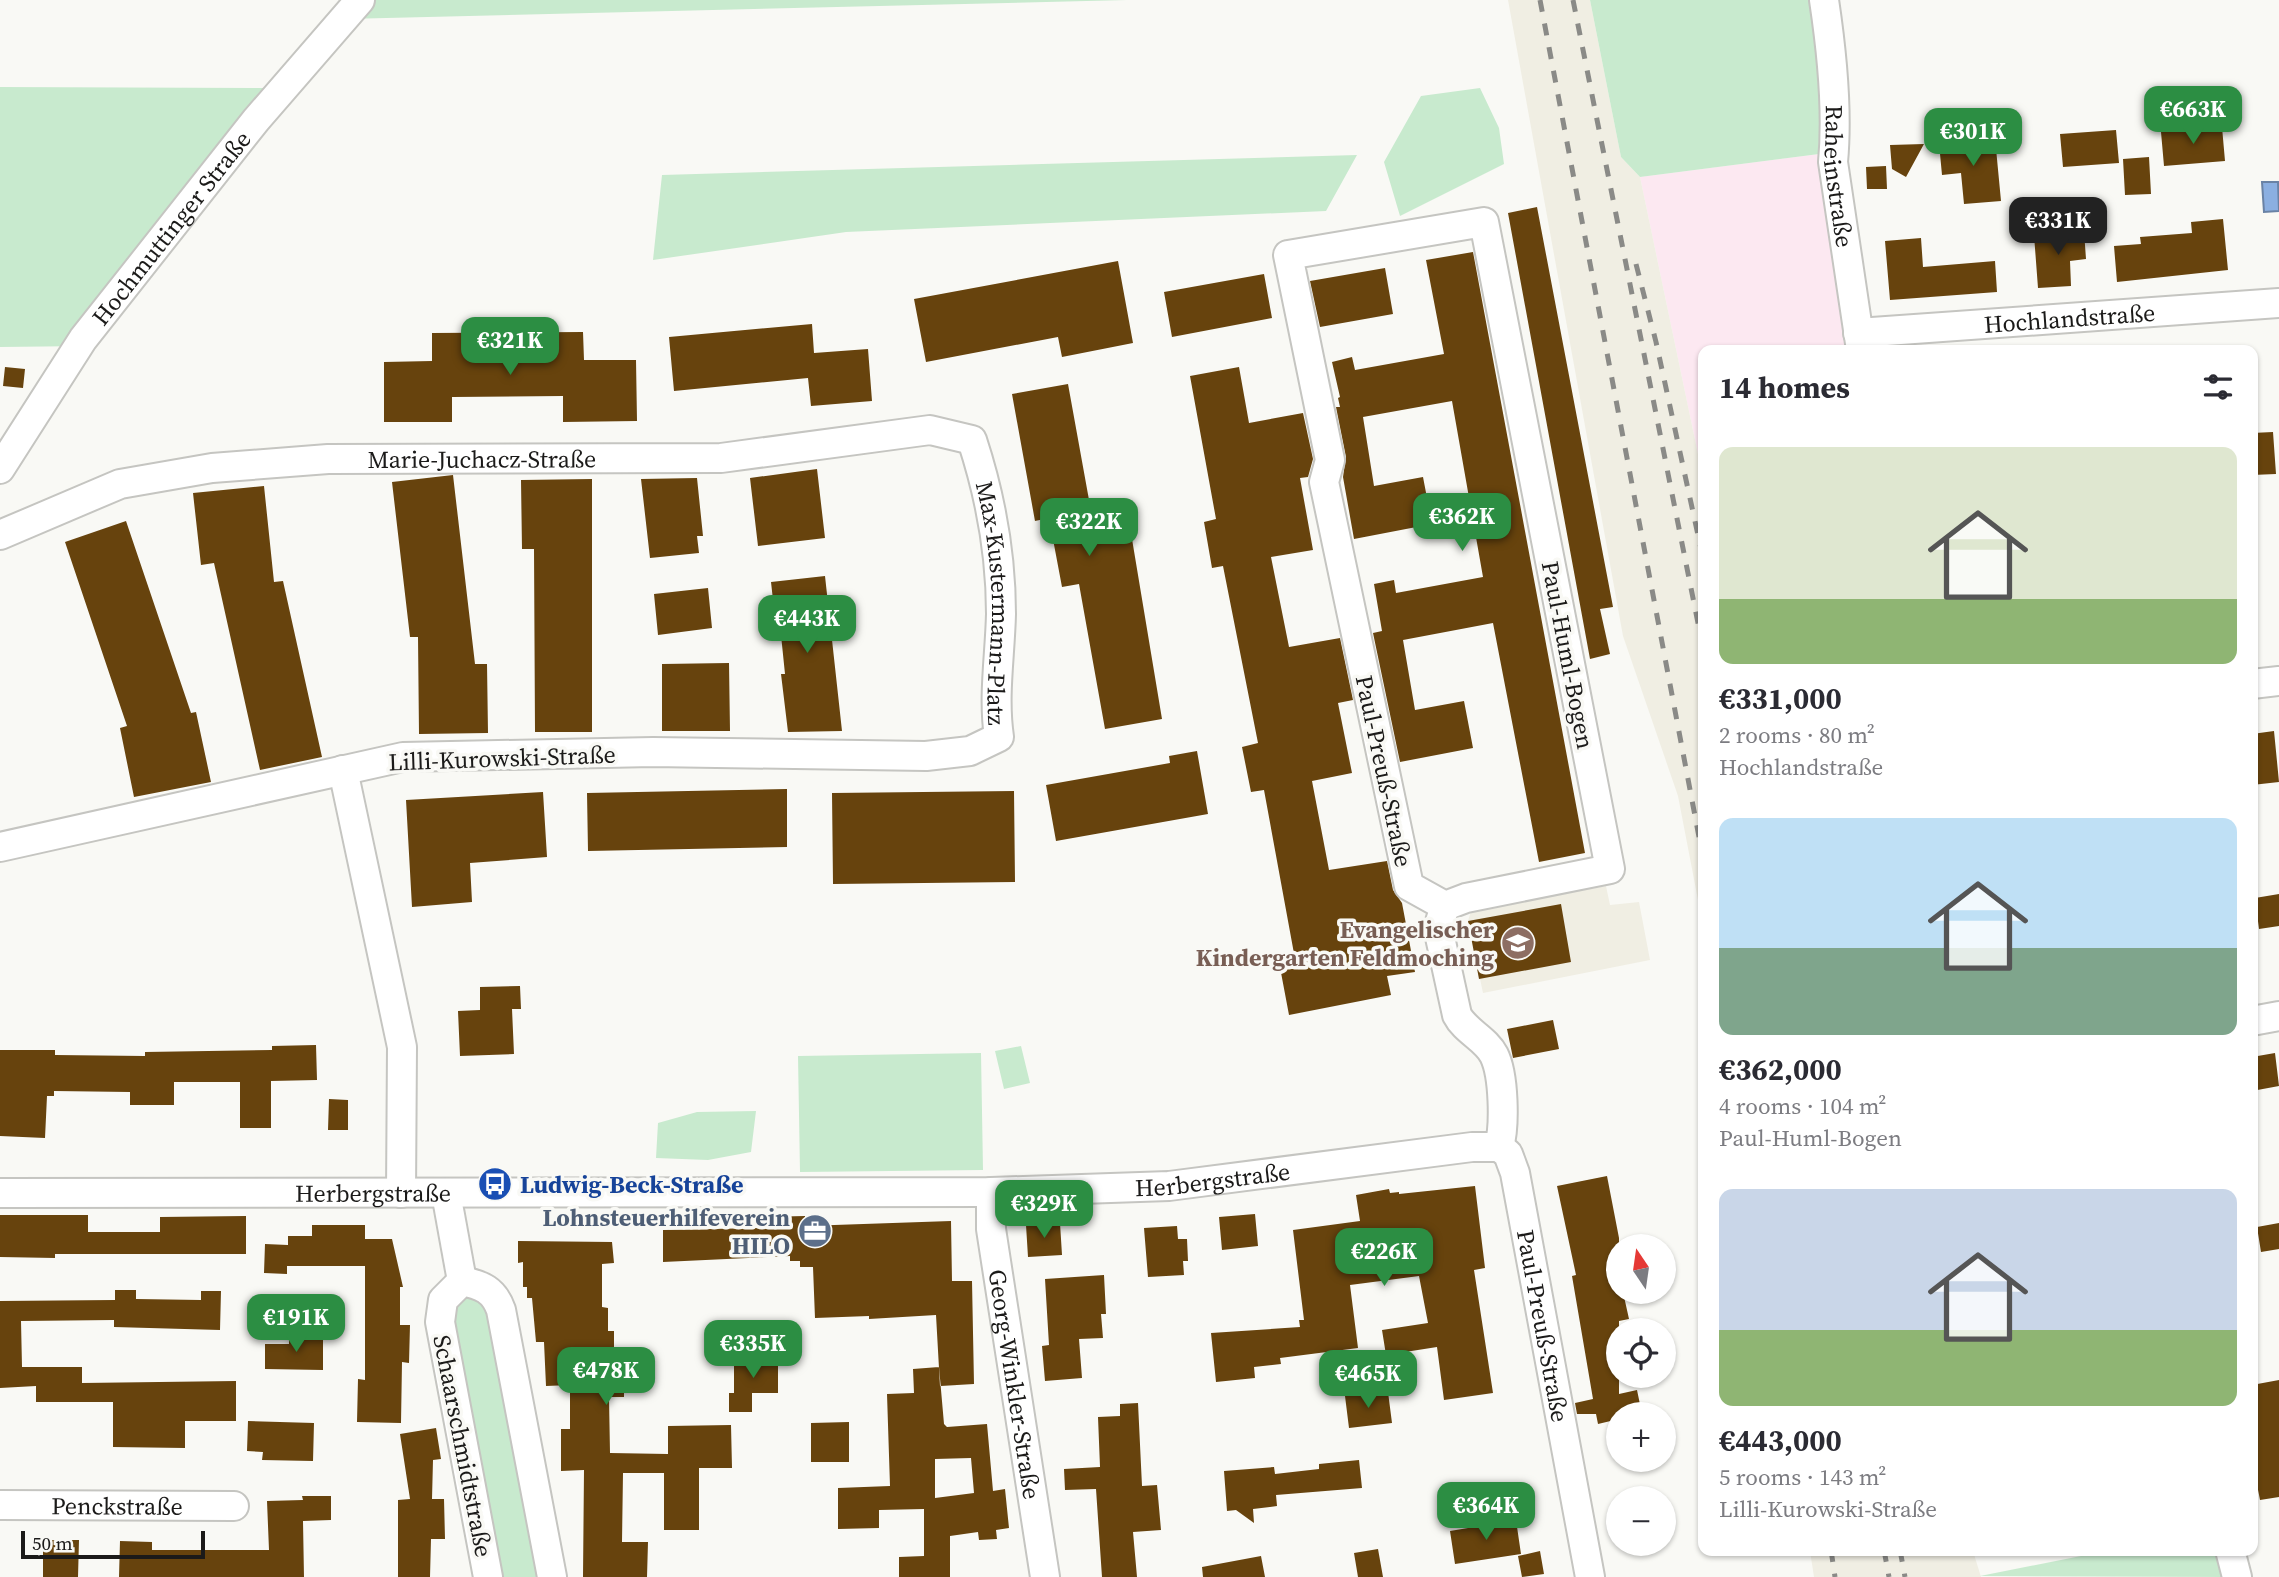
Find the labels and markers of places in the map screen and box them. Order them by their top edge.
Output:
pin: €663K [2144,86,2242,146]
pin: €301K [1924,108,2022,168]
pin: €331K [2009,198,2107,257]
pin: €321K [461,318,559,377]
pin: €362K [1413,494,1511,553]
pin: €322K [1040,498,1138,558]
pin: €443K [758,596,856,655]
place label: Evangelischer Kindergarten Feldmoching [1196,913,1495,974]
school or university icon: Evangelischer Kindergarten Feldmoching [1499,924,1537,962]
bus stop icon: Ludwig-Beck-Straße [476,1165,514,1203]
place label: Ludwig-Beck-Straße [520,1168,744,1201]
pin: €329K [995,1180,1093,1240]
place label: Lohnsteuerhilfeverein HILO [542,1201,790,1262]
office icon: Lohnsteuerhilfeverein HILO [796,1212,834,1250]
pin: €226K [1335,1228,1433,1288]
pin: €191K [247,1294,345,1354]
pin: €335K [704,1320,802,1380]
pin: €478K [557,1348,655,1407]
pin: €465K [1319,1350,1417,1410]
pin: €364K [1437,1482,1535,1542]

